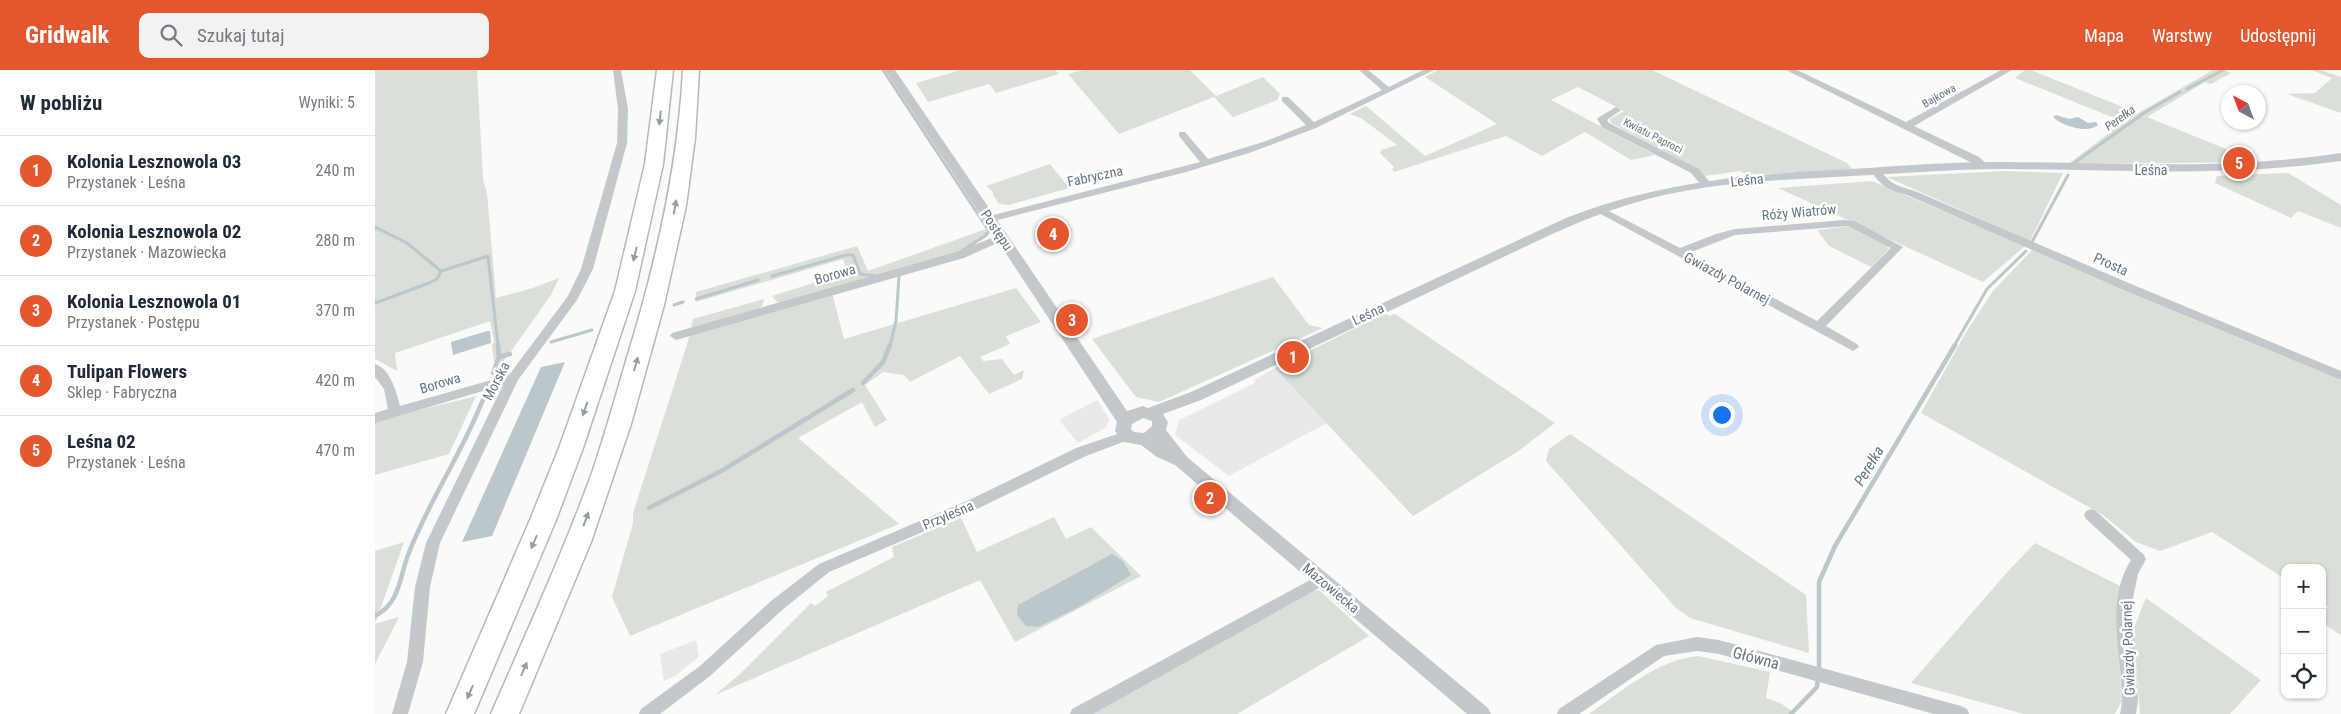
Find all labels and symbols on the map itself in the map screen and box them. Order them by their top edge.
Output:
street label: Bajkowa [1920,81,1958,111]
north arrow [2221,85,2266,130]
water label: Perełka [2102,102,2138,134]
one-way arrow [656,111,664,127]
street label: Kwiatu Paproci [1621,115,1685,157]
pin: 5 [2223,144,2255,182]
street label: Fabryczna [1066,162,1124,190]
street label: Leśna [2134,162,2168,178]
street label: Leśna [1730,170,1764,190]
one-way arrow [672,199,680,215]
street label: Róży Wiatrów [1761,201,1837,223]
street label: Postępu [978,207,1016,253]
pin: 4 [1037,215,1069,253]
one-way arrow [630,247,638,262]
street label: Gwiazdy Polarnej [1681,249,1773,307]
street label: Prosta [2091,249,2131,279]
street label: Borowa [813,261,857,287]
street label: Leśna [1350,300,1386,328]
pin: 3 [1056,301,1088,339]
pin: 1 [1277,338,1309,376]
one-way arrow [632,357,640,372]
street label: Morska [479,359,513,403]
street label: Borowa [418,369,462,397]
one-way arrow [581,402,589,417]
your location [1709,402,1735,428]
water label: Perełka [1850,443,1888,489]
pin: 2 [1194,479,1226,517]
street label: Przyleśna [920,497,976,533]
one-way arrow [582,511,590,526]
one-way arrow [529,535,537,549]
street label: Mazowiecka [1300,560,1362,616]
street label: Gwiazdy Polarnej [2118,600,2138,696]
street label: Główna [1731,643,1781,673]
one-way arrow [520,661,528,676]
one-way arrow [466,685,474,699]

